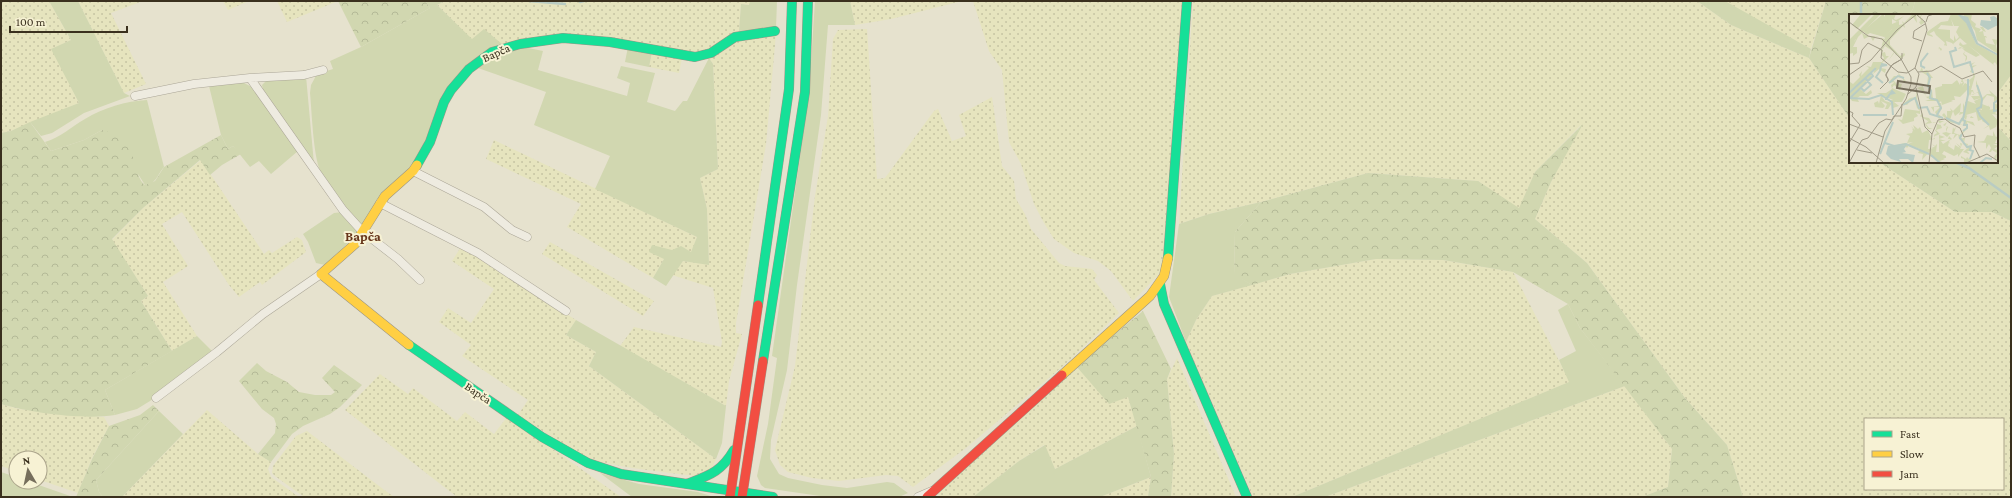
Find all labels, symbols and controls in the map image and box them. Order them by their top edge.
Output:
scale bar [10,8,127,34]
inset map [1849,14,1998,163]
text: 100 m [16,15,46,29]
street label: Bapča [480,41,512,65]
district label: Bapča [345,228,381,244]
street label: Bapča [462,379,494,407]
legend [1864,418,2004,490]
text: Fast [1900,427,1921,441]
text: Slow [1900,447,1924,461]
north arrow [8,450,48,490]
text: N [22,454,32,467]
text: Jam [1899,467,1919,481]

